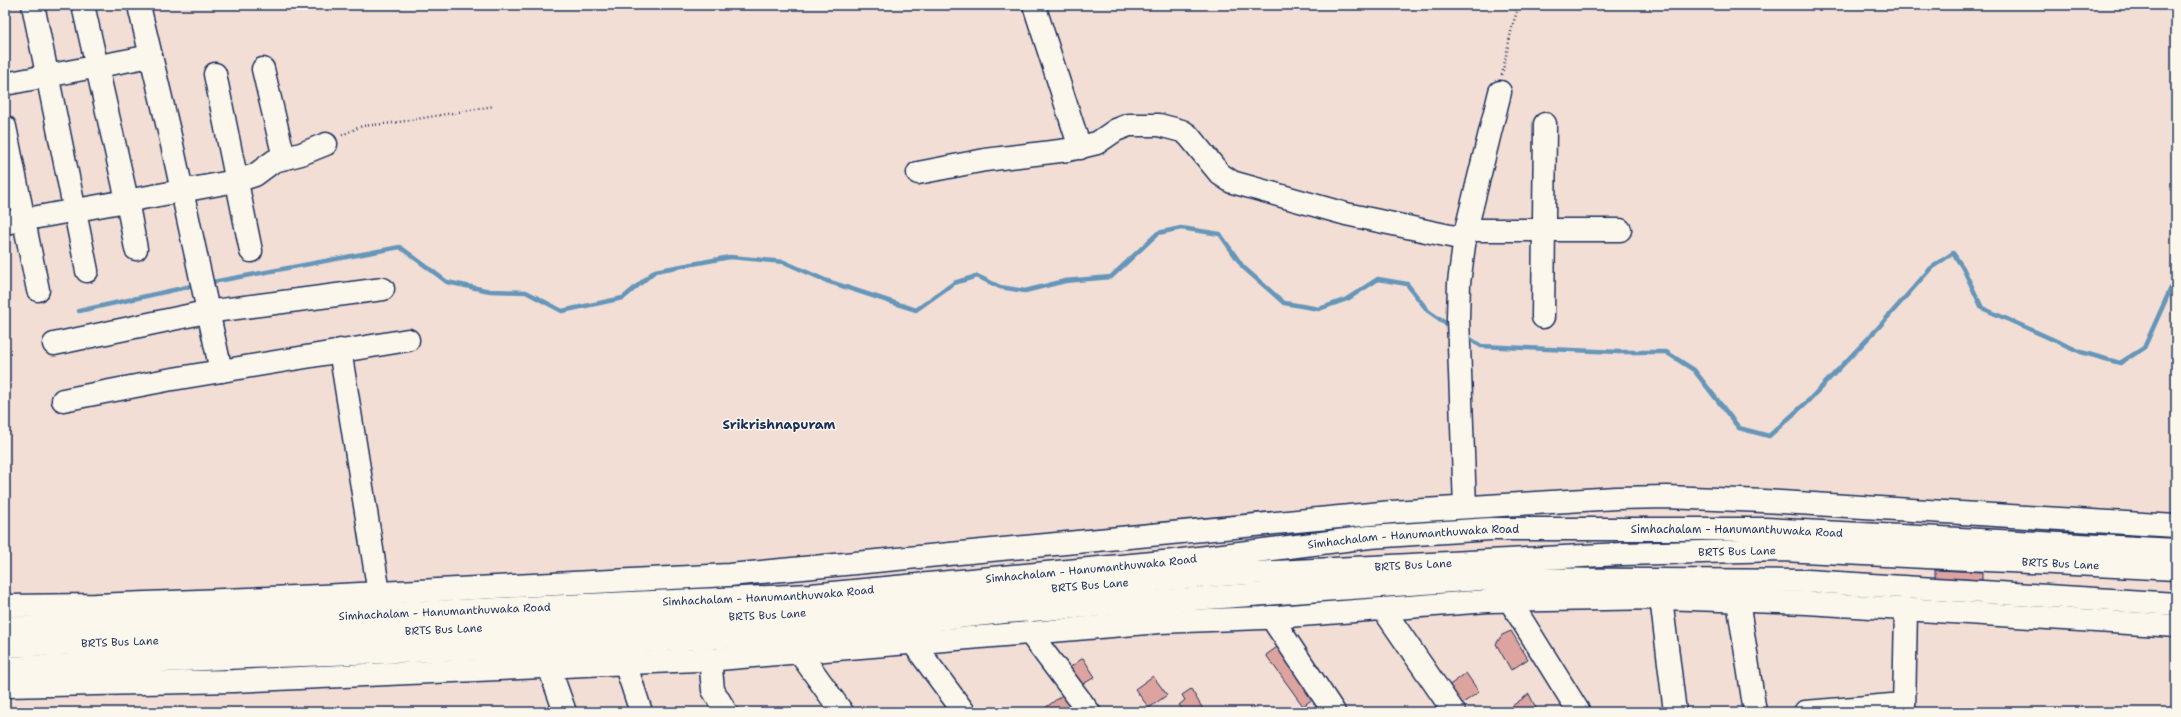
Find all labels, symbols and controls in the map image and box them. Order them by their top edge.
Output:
district label: Srikrishnapuram [723,416,836,433]
street label: Simhachalam - Hanumanthuwaka Road [1307,521,1519,552]
street label: Simhachalam - Hanumanthuwaka Road [1631,522,1843,540]
street label: BRTS Bus Lane [1698,543,1776,560]
street label: Simhachalam - Hanumanthuwaka Road [985,551,1198,586]
street label: BRTS Bus Lane [2021,554,2100,573]
street label: BRTS Bus Lane [1374,555,1452,574]
street label: BRTS Bus Lane [1050,575,1129,596]
street label: Simhachalam - Hanumanthuwaka Road [662,582,875,609]
street label: Simhachalam - Hanumanthuwaka Road [338,599,551,624]
street label: BRTS Bus Lane [728,605,807,624]
street label: BRTS Bus Lane [405,620,483,638]
street label: BRTS Bus Lane [81,633,159,651]

